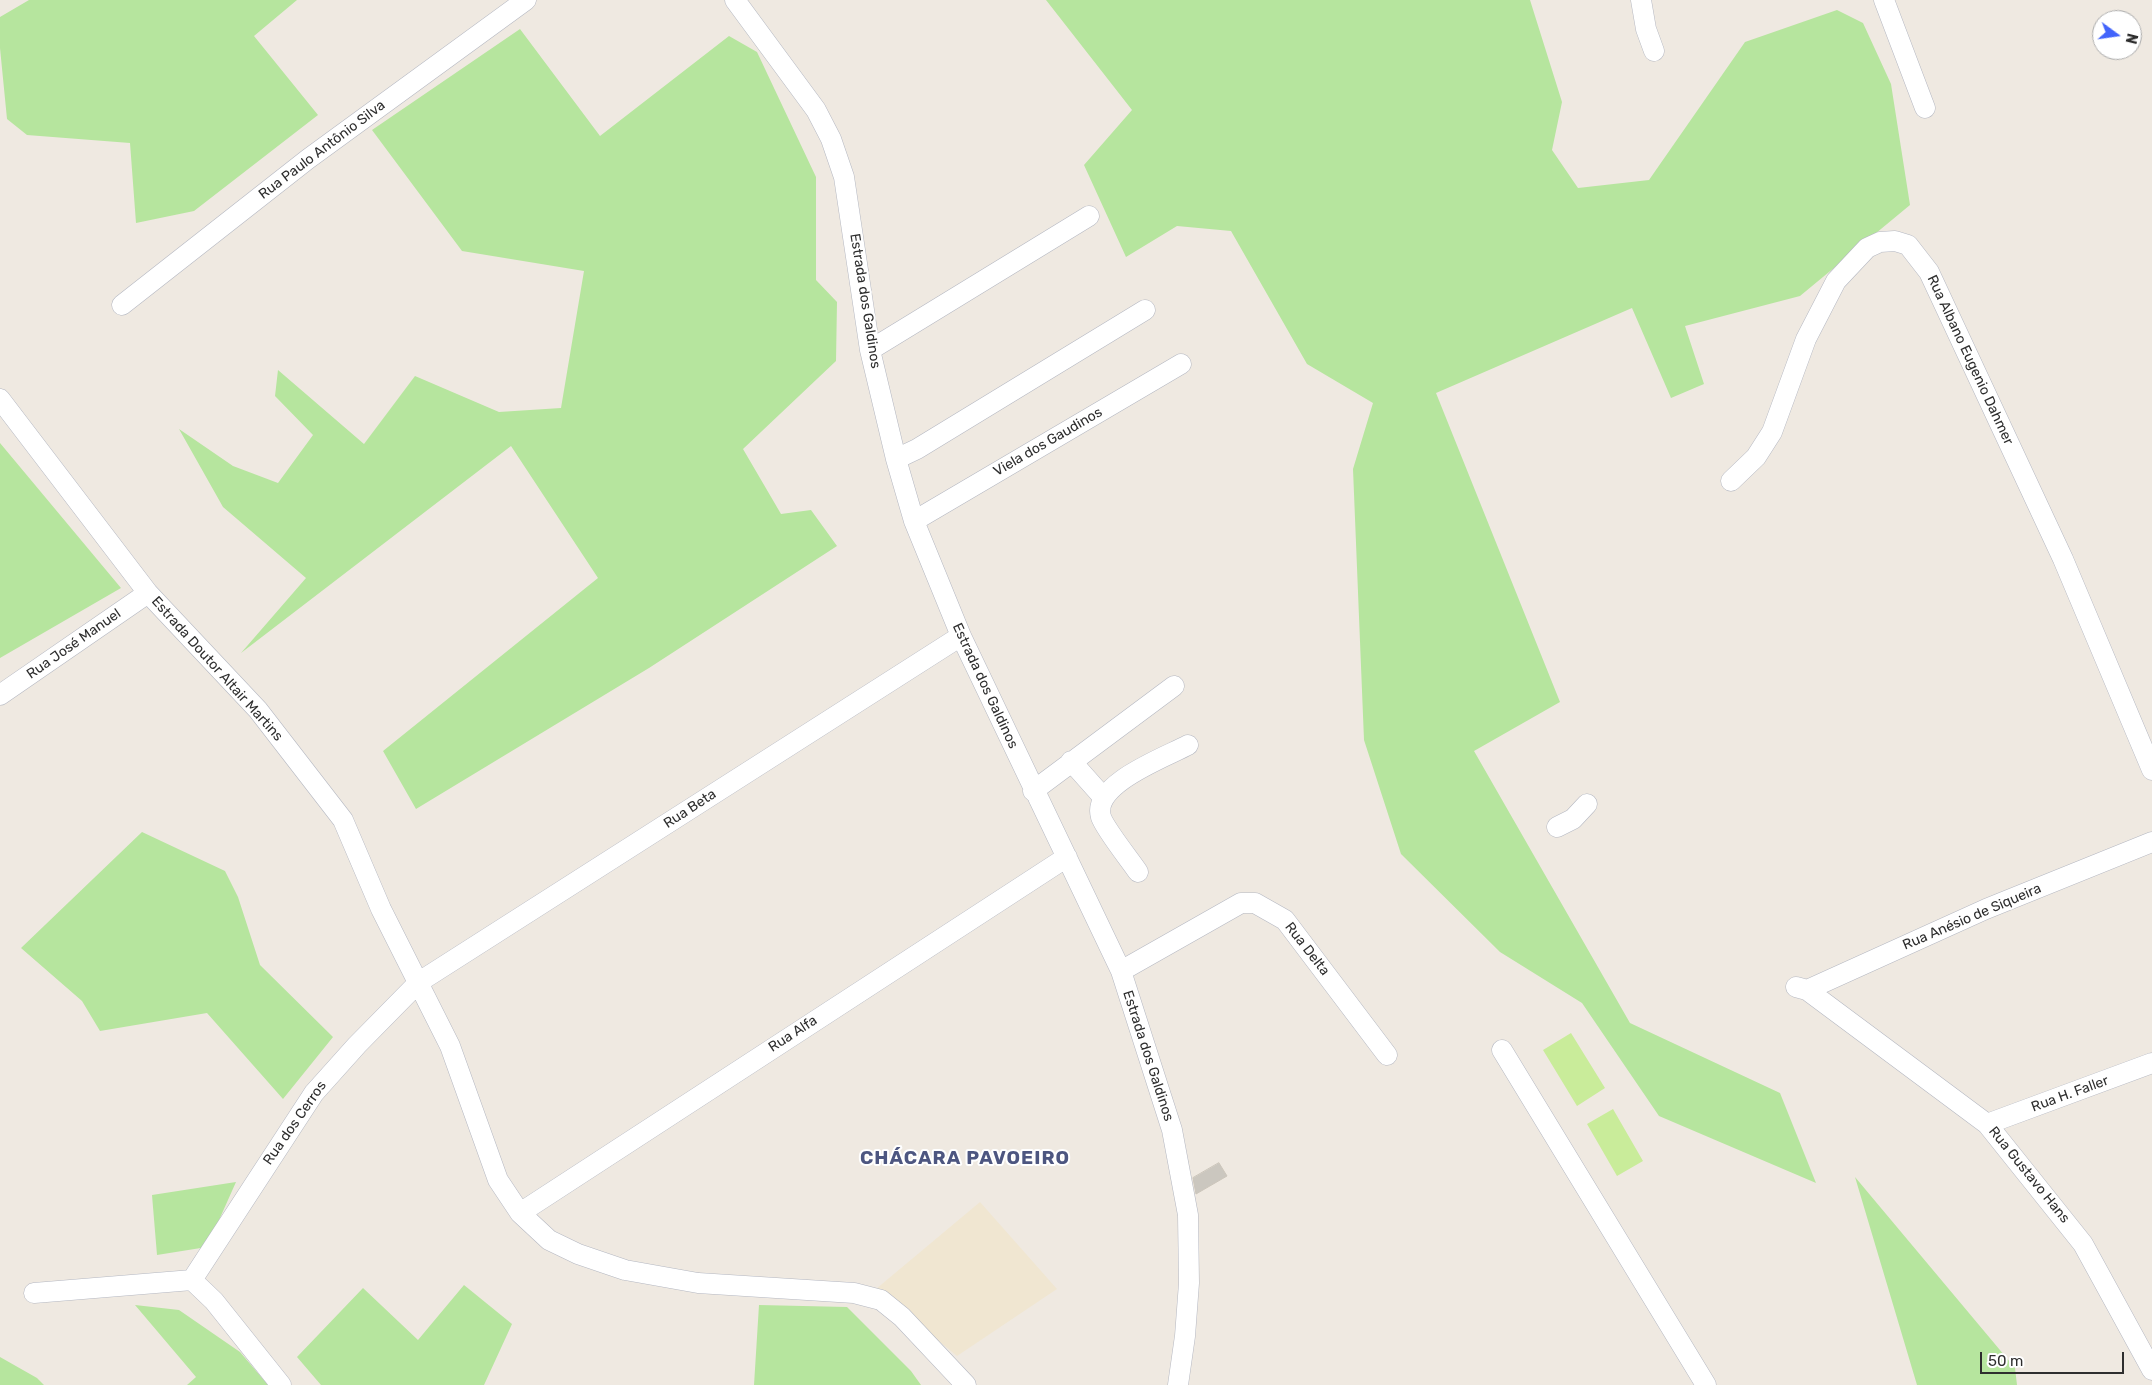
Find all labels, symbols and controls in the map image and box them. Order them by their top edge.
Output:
north arrow [2092,10,2142,60]
text: N [2122,32,2141,45]
street label: Rua Paulo Antônio Silva [255,97,389,203]
street label: Estrada dos Galdinos [846,232,884,370]
street label: Rua Albano Eugenio Dahmer [1923,272,2017,448]
street label: Viela dos Gaudinos [991,404,1105,480]
street label: Estrada Doutor Altair Martins [148,593,286,745]
street label: Rua José Manuel [24,605,124,683]
street label: Estrada dos Galdinos [949,621,1021,751]
street label: Rua Beta [661,786,719,832]
street label: Rua Anésio de Siqueira [1900,880,2044,954]
street label: Rua Delta [1281,919,1333,979]
street label: Estrada dos Galdinos [1119,989,1177,1123]
street label: Rua Alfa [766,1012,820,1056]
street label: Rua H. Faller [2029,1072,2111,1116]
street label: Rua dos Cerros [260,1078,330,1168]
street label: Rua Gustavo Hans [1985,1123,2073,1227]
district label: CHÁCARA PAVOEIRO [858,1148,1072,1170]
scale bar [1982,1342,2126,1374]
text: 50 m [1988,1352,2023,1370]

